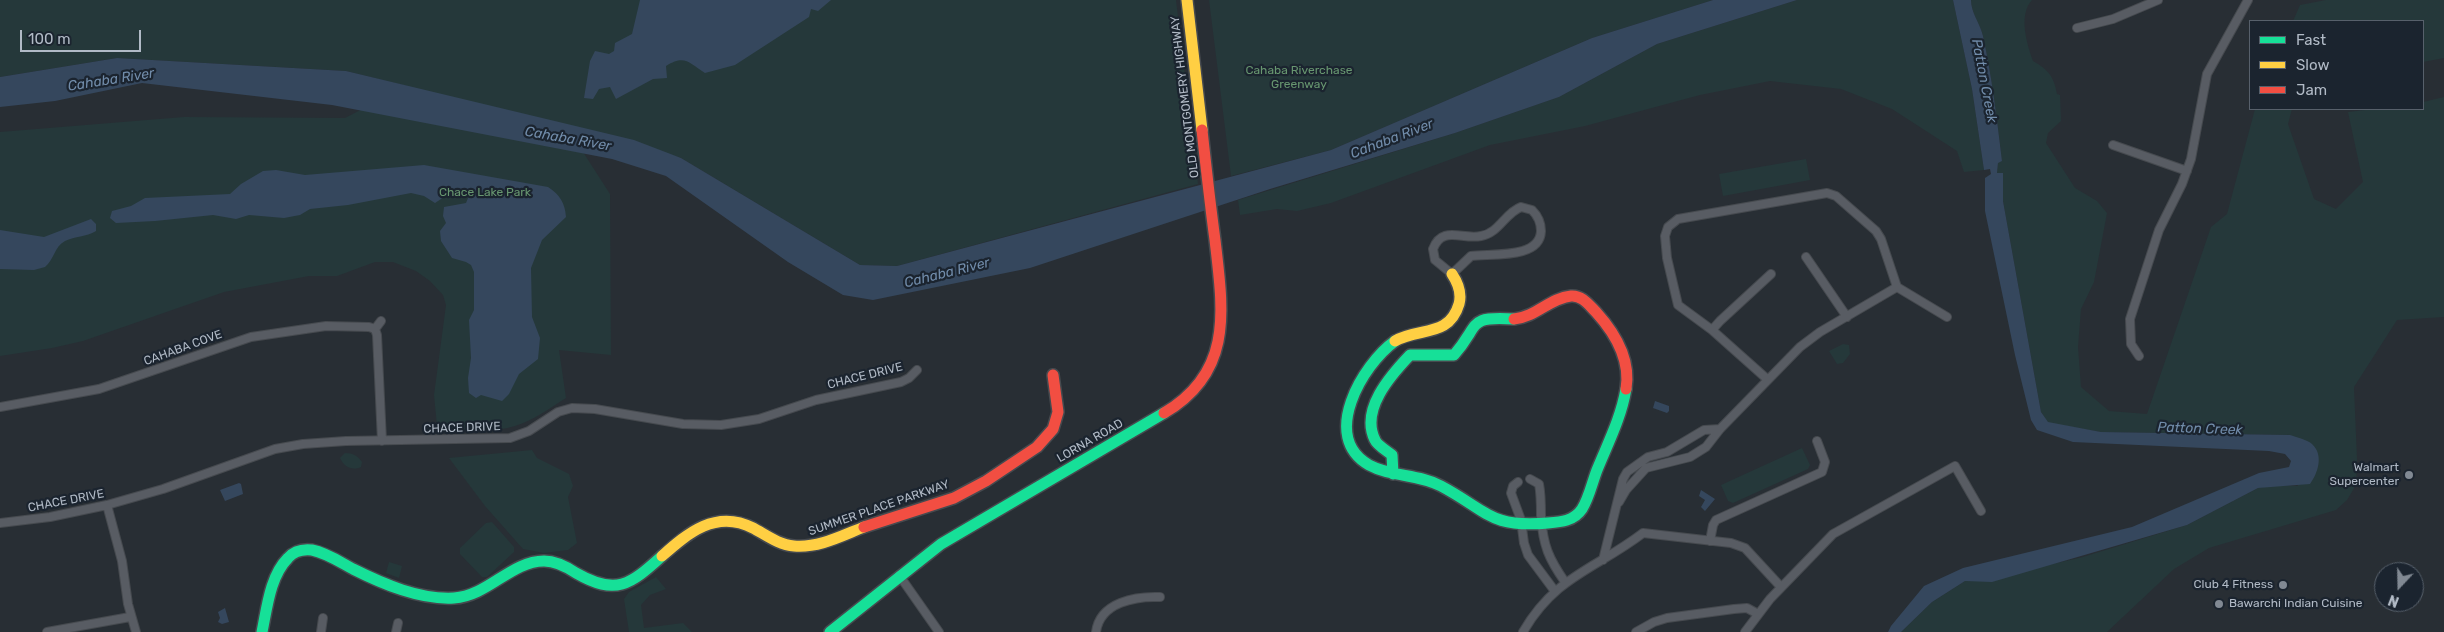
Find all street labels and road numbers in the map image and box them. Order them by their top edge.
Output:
street label: OLD MONTGOMERY HIGHWAY [1168,15,1202,179]
street label: CAHABA COVE [142,327,224,369]
street label: CHACE DRIVE [826,360,904,392]
street label: LORNA ROAD [1054,416,1126,466]
street label: CHACE DRIVE [423,419,501,437]
street label: SUMMER PLACE PARKWAY [807,477,951,539]
street label: CHACE DRIVE [27,487,105,515]

